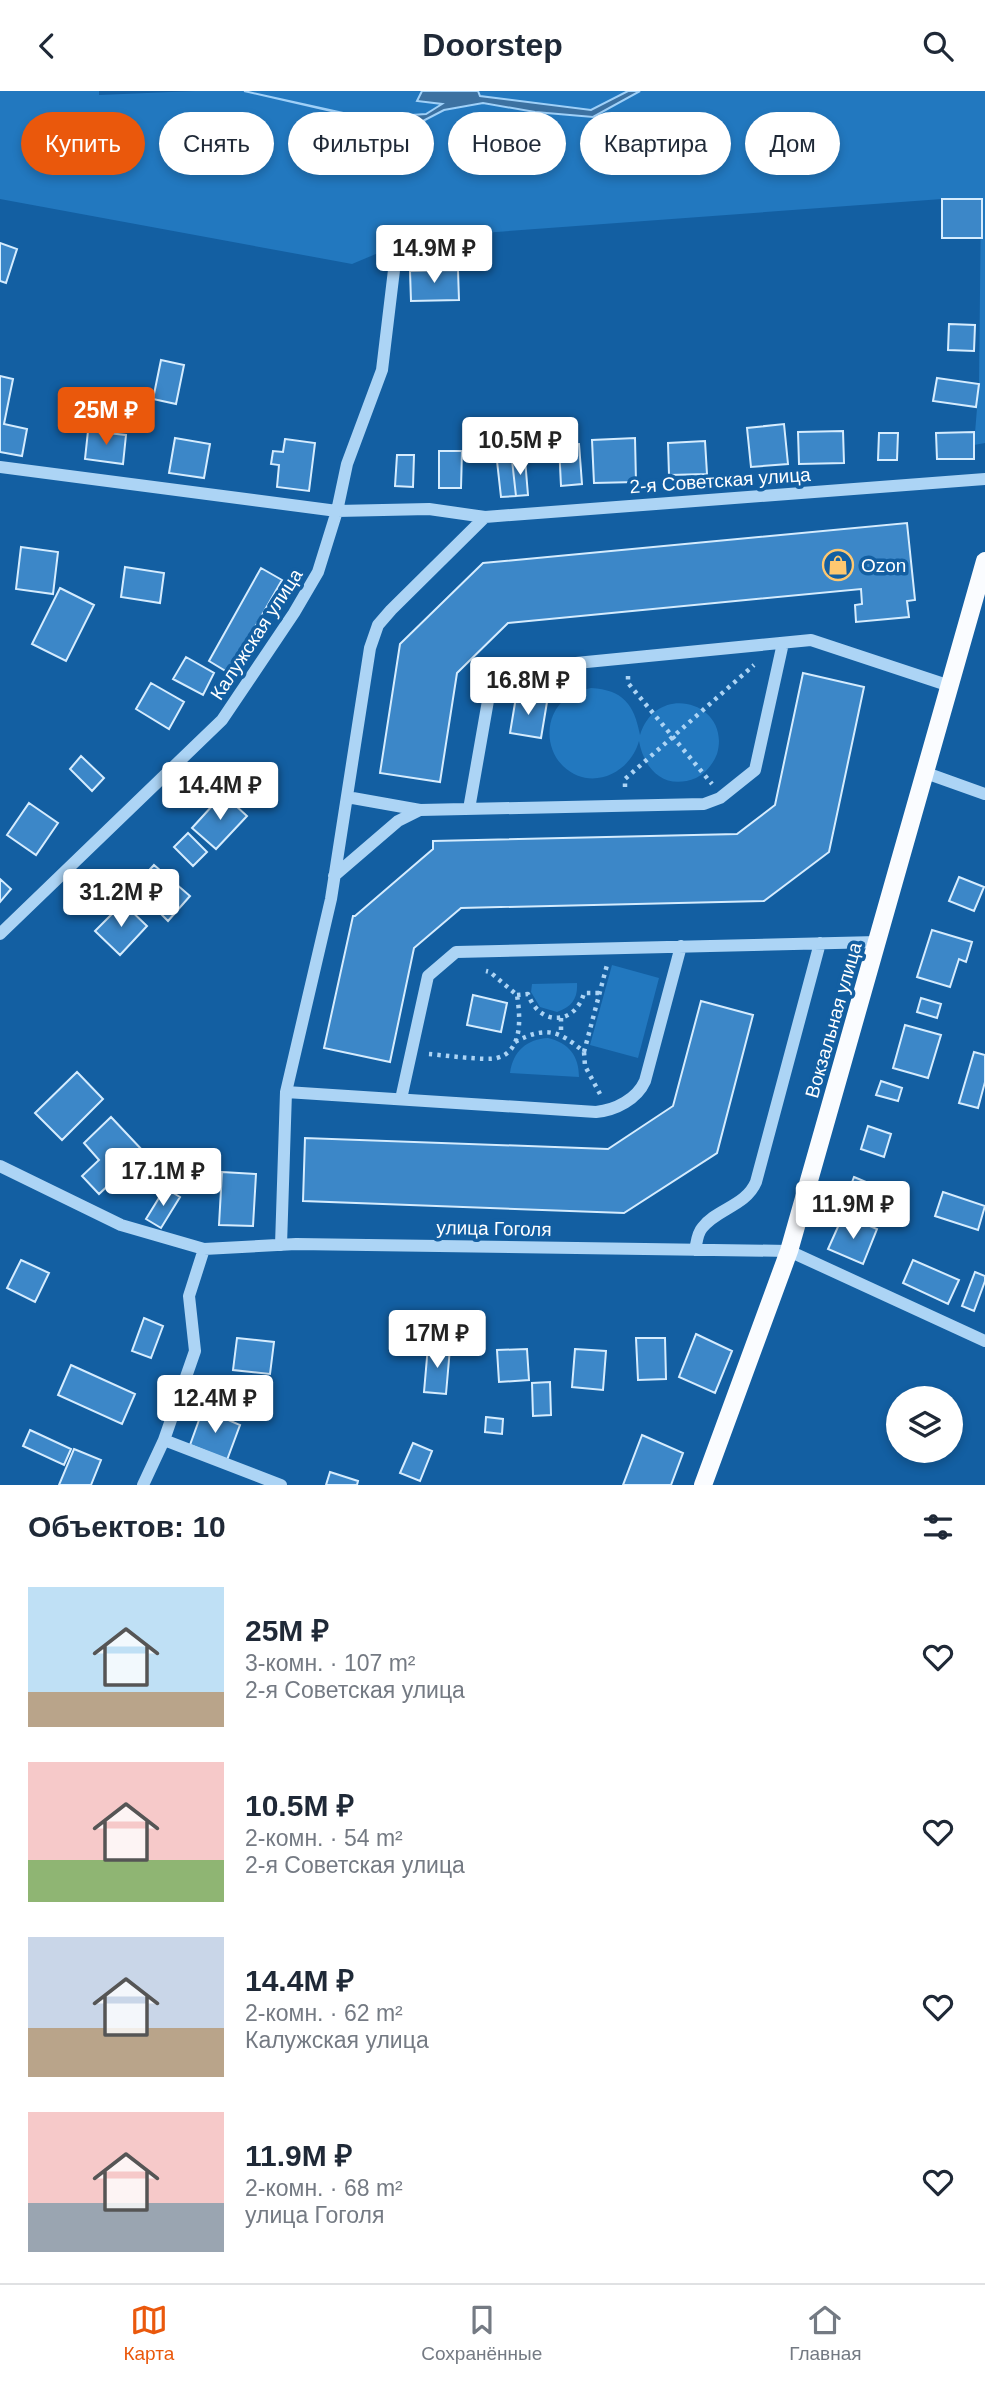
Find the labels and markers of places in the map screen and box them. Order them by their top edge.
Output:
pin: 14.9M ₽ [369,225,499,285]
pin: 25M ₽ [57,387,155,447]
pin: 10.5M ₽ [455,417,585,477]
shop icon: Ozon [821,548,855,582]
place label: Ozon [861,555,906,576]
pin: 16.8M ₽ [463,657,593,717]
pin: 14.4M ₽ [155,763,285,822]
pin: 31.2M ₽ [56,869,186,929]
pin: 17.1M ₽ [98,1149,228,1208]
pin: 11.9M ₽ [788,1181,918,1241]
pin: 17M ₽ [388,1311,486,1370]
pin: 12.4M ₽ [150,1375,280,1435]

